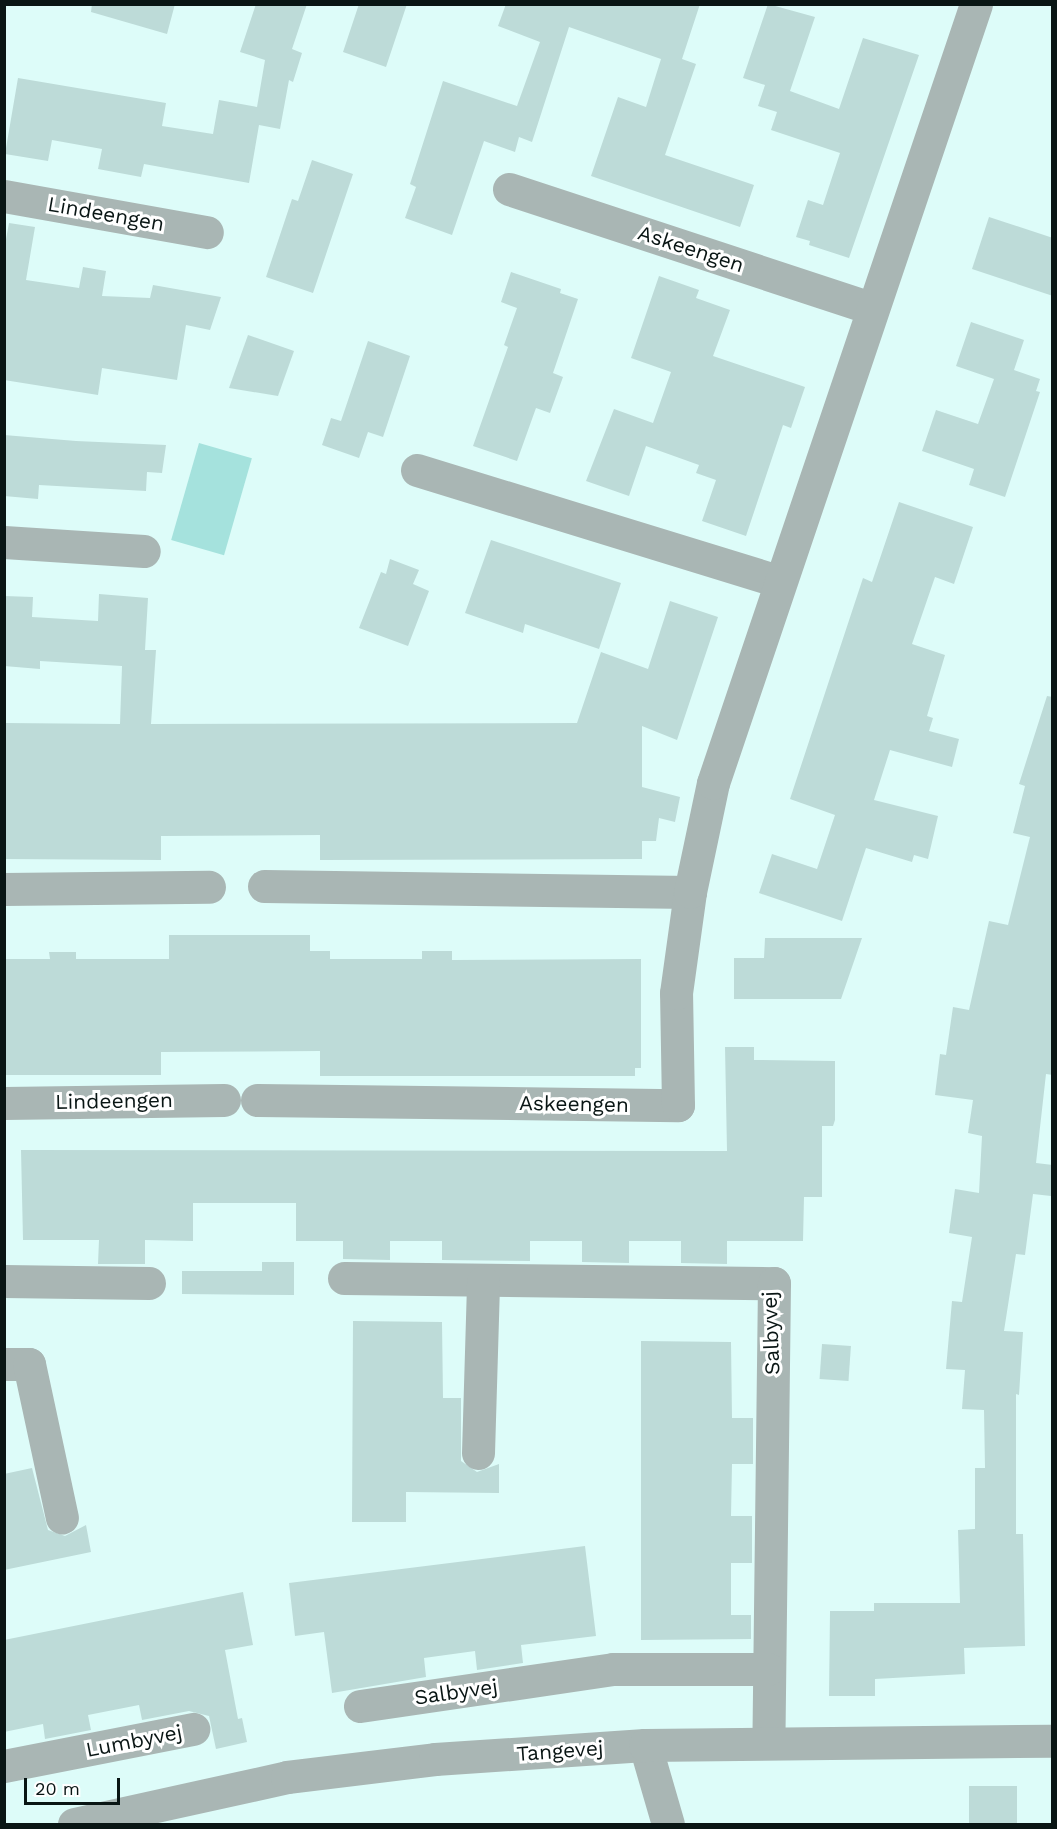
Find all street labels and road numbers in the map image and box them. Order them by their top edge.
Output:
street label: Lindeengen [46,191,166,237]
street label: Askeengen [635,220,747,278]
street label: Lindeengen [55,1087,173,1115]
street label: Askeengen [519,1090,629,1118]
street label: Salbyvej [757,1291,785,1375]
street label: Salbyvej [413,1674,499,1710]
street label: Lumbyvej [84,1719,184,1763]
street label: Tangevej [516,1735,604,1767]

